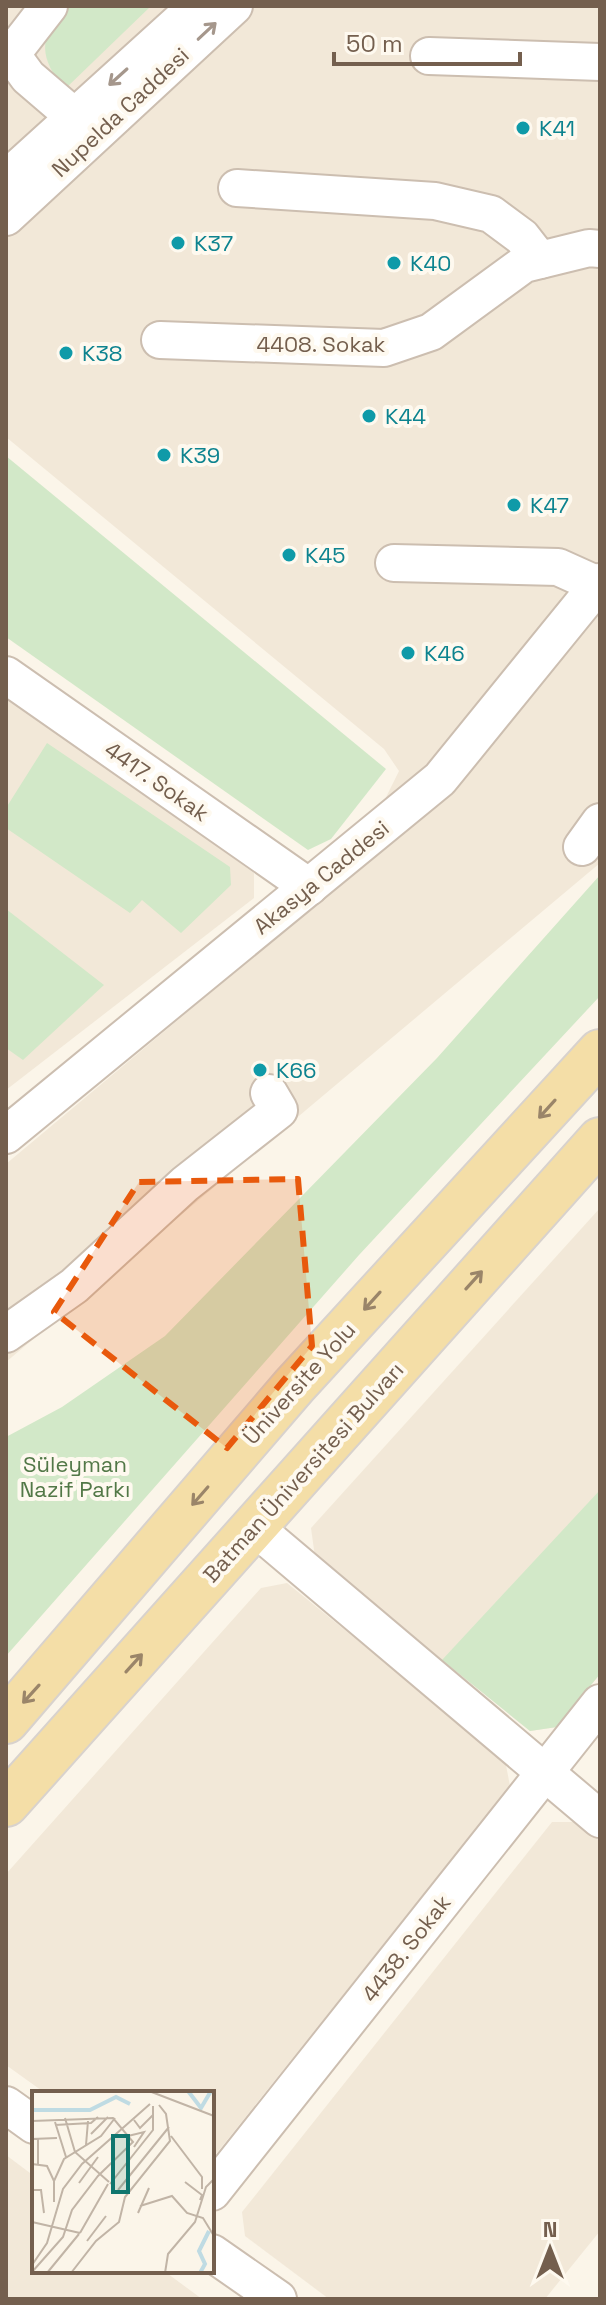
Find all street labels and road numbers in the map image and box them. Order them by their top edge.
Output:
street label: Nupelda Caddesi [45,41,195,183]
street label: 4408. Sokak [257,330,386,358]
street label: 4417. Sokak [100,735,215,827]
street label: Akasya Caddesi [248,814,394,940]
street label: Üniversite Yolu [237,1316,361,1450]
street label: Batman Üniversitesi Bulvarı [197,1356,409,1588]
street label: 4438. Sokak [356,1889,457,2007]

